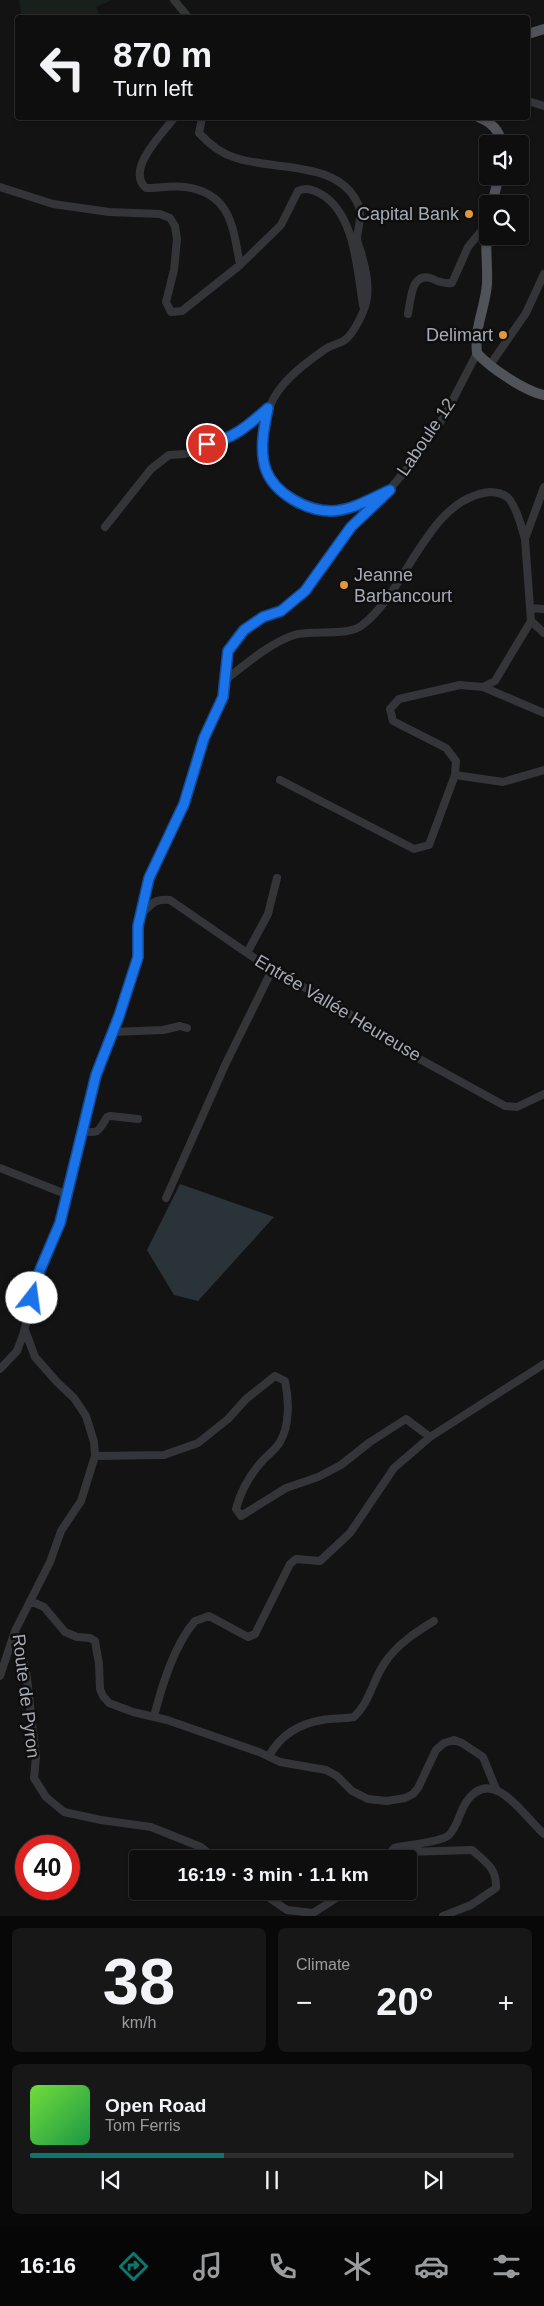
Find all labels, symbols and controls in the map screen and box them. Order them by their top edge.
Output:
icon: left [30,35,95,100]
text: 870 m [113,35,212,74]
text: Turn left [113,76,193,101]
map controls [479,135,529,245]
button: sound [479,135,529,185]
button: search [479,195,529,245]
place label: Capital Bank [357,204,460,224]
marker: Capital Bank [463,208,475,220]
place label: Delimart [426,325,493,345]
marker: Delimart [497,329,509,341]
street label: Laboule 12 [393,394,459,480]
pin [186,423,228,465]
icon: arrive [193,430,221,458]
place label: Jeanne Barbancourt [354,565,452,606]
marker: Jeanne Barbancourt [338,579,350,591]
street label: Entrée Vallée Heureuse [252,951,424,1065]
position arrow [5,1271,57,1323]
street label: Route de Pyron [8,1633,44,1759]
speed limit sign: 40 [15,1835,80,1900]
text: 16:19 · 3 min · 1.1 km [177,1864,369,1885]
text: 38 [103,1945,175,2018]
text: Climate [296,1956,350,1973]
text: 20° [376,1981,434,2023]
text: − [296,1987,312,2018]
text: + [498,1987,514,2018]
text: km/h [122,2014,156,2031]
text: Open Road [105,2095,206,2116]
text: Tom Ferris [105,2117,181,2134]
icon: previous [97,2166,125,2194]
icon: pause [258,2166,286,2194]
icon: next [419,2166,447,2194]
icon: directions [116,2249,151,2284]
icon: music [190,2249,225,2284]
icon: phone [265,2249,300,2284]
icon: climate [340,2249,375,2284]
icon: car [414,2249,449,2284]
icon: filters [489,2249,524,2284]
text: 16:16 [20,2253,76,2278]

